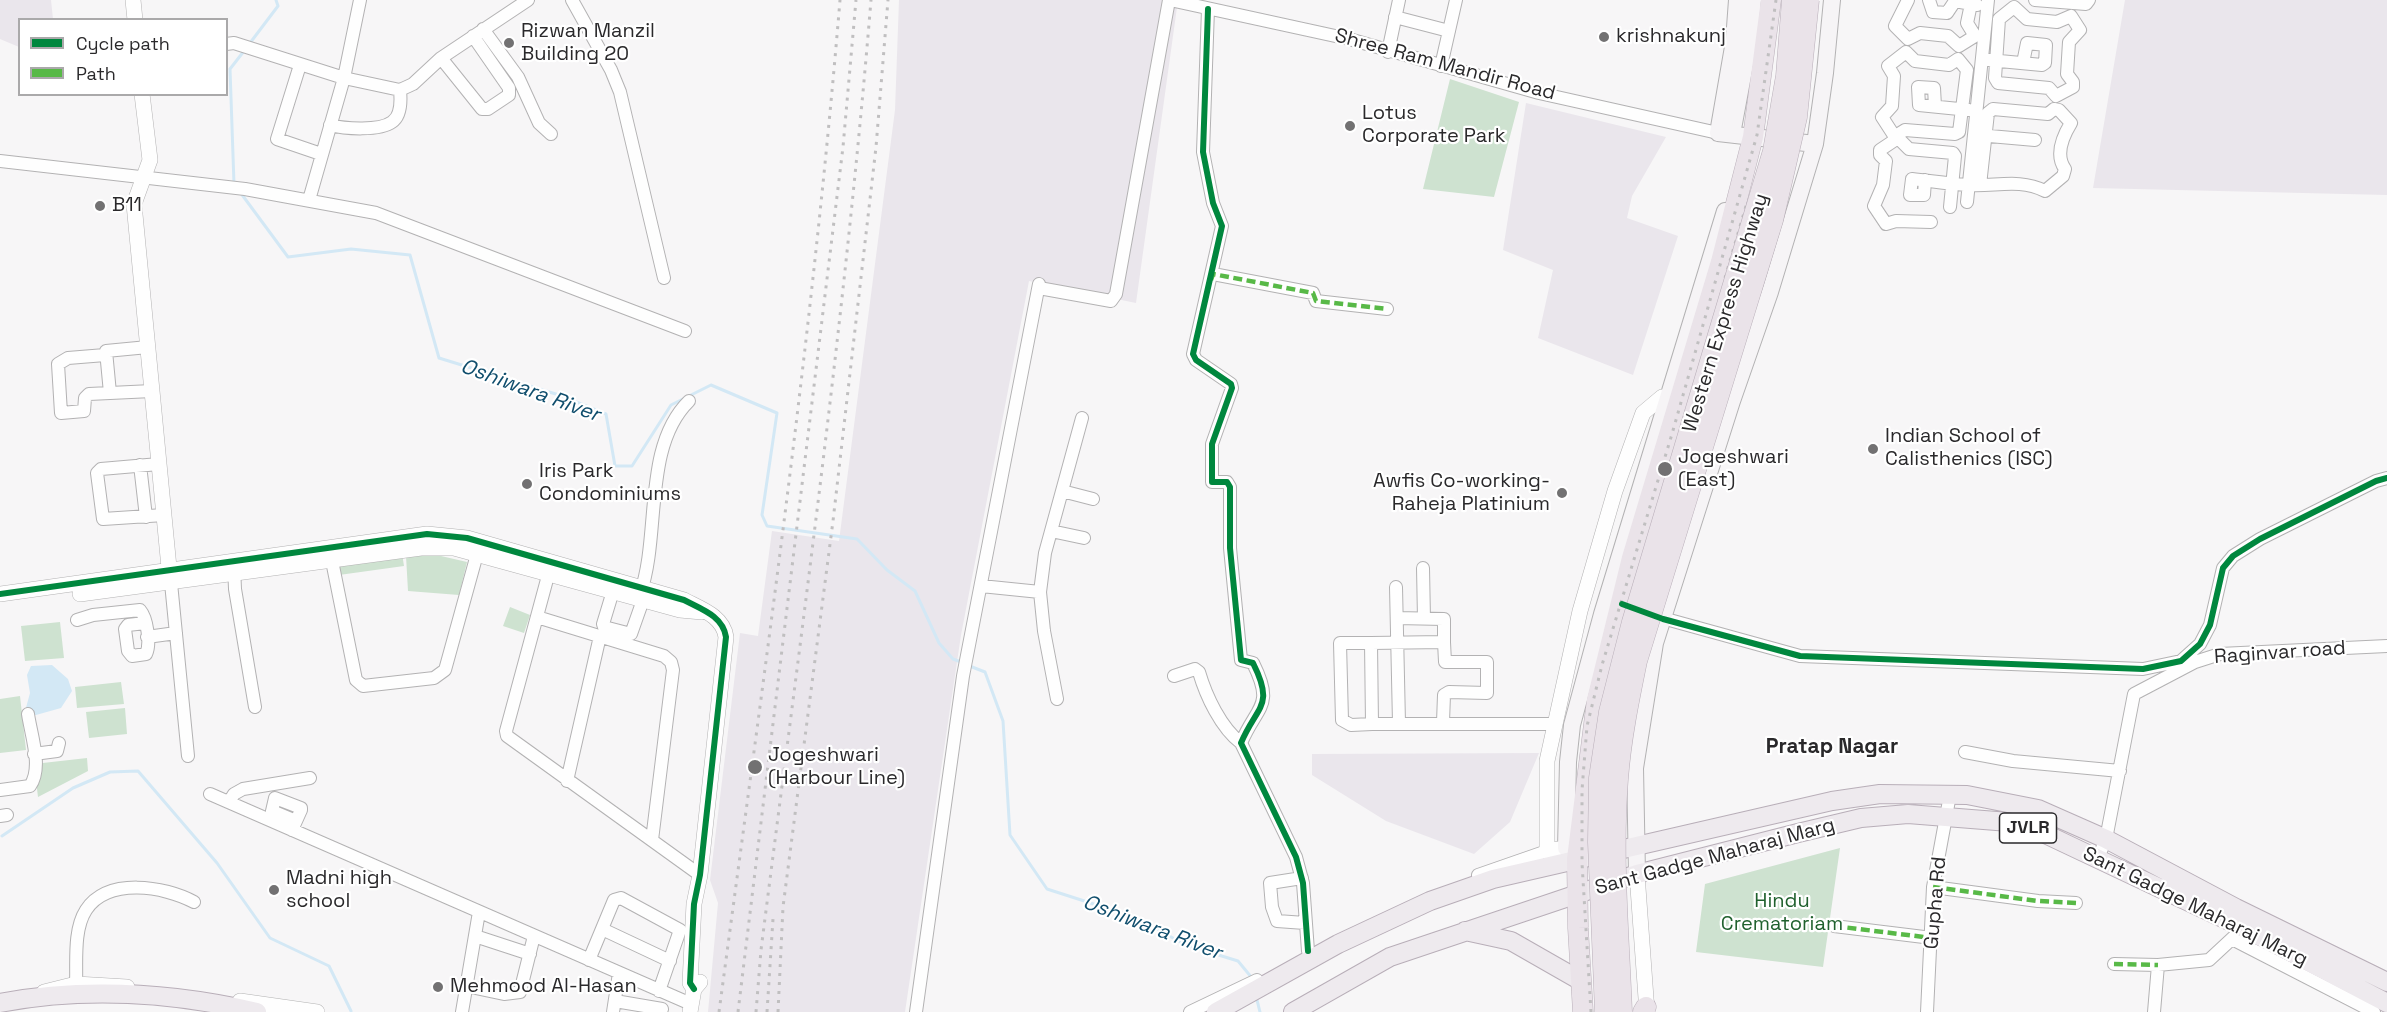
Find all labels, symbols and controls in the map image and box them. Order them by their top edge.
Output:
legend [18,18,228,96]
place label: Rizwan Manzil Building 20 [521,20,655,67]
street label: Shree Ram Mandir Road [1332,24,1558,106]
place label: krishnakunj [1616,25,1726,49]
marker: krishnakunj [1597,30,1611,44]
text: Cycle path [76,32,170,55]
marker: Rizwan Manzil Building 20 [502,36,516,50]
text: Path [76,62,116,85]
place label: Lotus Corporate Park [1362,102,1505,149]
marker: Lotus Corporate Park [1343,119,1357,133]
street label: Western Express Highway [1678,191,1774,435]
place label: B11 [112,194,142,218]
marker: B11 [93,199,107,213]
water label: Oshiwara River [457,354,603,428]
place label: Indian School of Calisthenics (ISC) [1885,425,2053,472]
marker: Indian School of Calisthenics (ISC) [1866,442,1880,456]
place label: Jogeshwari (East) [1678,446,1789,493]
place label: Iris Park Condominiums [539,460,681,507]
marker: Jogeshwari (East) [1656,460,1674,478]
place label: Awfis Co-working- Raheja Platinium [1373,470,1550,517]
marker: Iris Park Condominiums [520,477,534,491]
marker: Awfis Co-working- Raheja Platinium [1555,486,1569,500]
street label: Raginvar road [2213,636,2347,670]
district label: Pratap Nagar [1766,734,1898,760]
place label: Jogeshwari (Harbour Line) [768,744,905,791]
marker: Jogeshwari (Harbour Line) [746,758,764,776]
street label: Sant Gadge Maharaj Marg [1592,813,1838,901]
road number: JVLR [2000,813,2056,843]
street label: Sant Gadge Maharaj Marg [2079,842,2311,972]
street label: Gupha Rd [1920,856,1952,950]
place label: Madni high school [286,867,392,914]
marker: Madni high school [267,883,281,897]
water label: Oshiwara River [1079,890,1225,966]
park label: Hindu Crematoriam [1721,890,1843,937]
place label: Mehmood Al-Hasan [450,975,637,999]
marker: Mehmood Al-Hasan [431,980,445,994]

